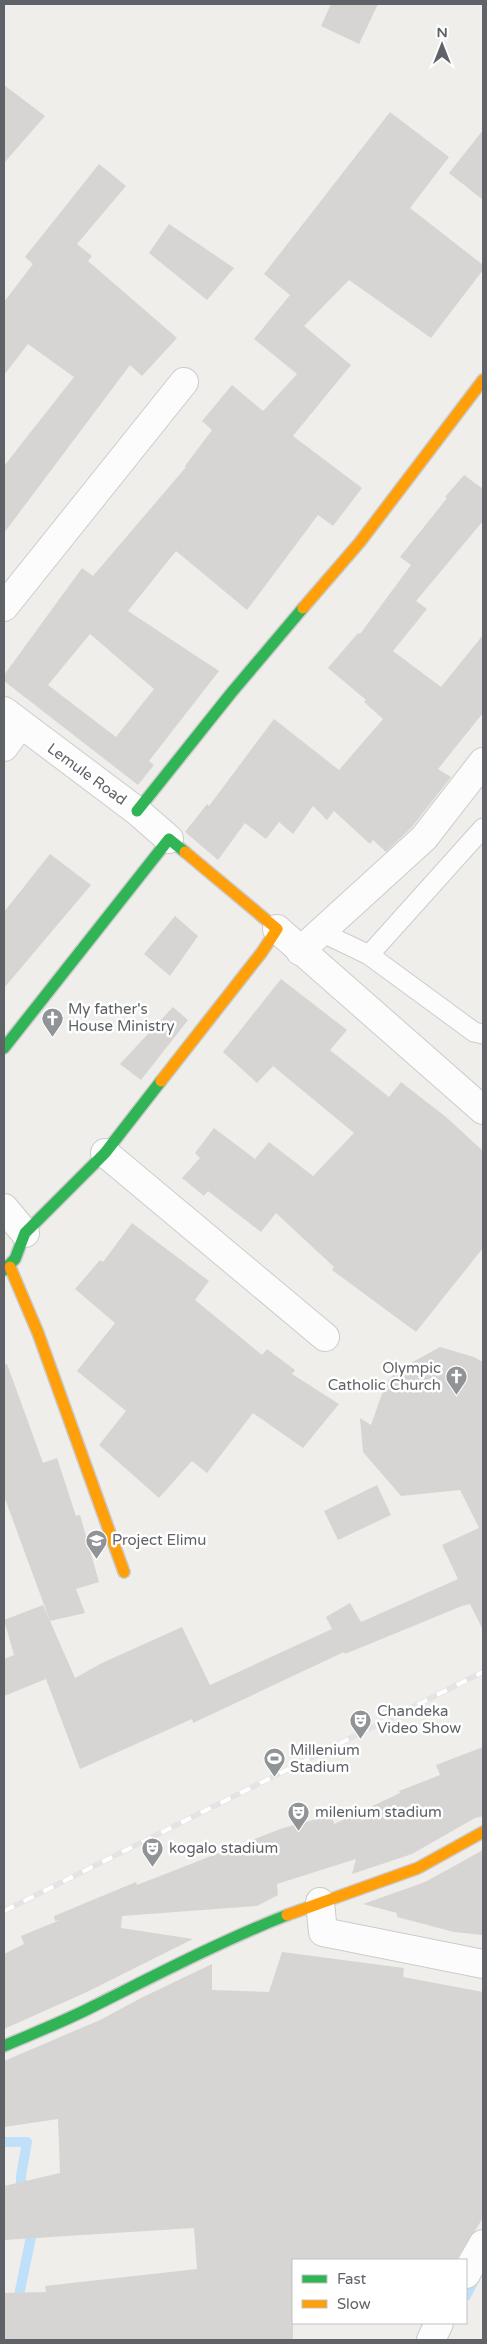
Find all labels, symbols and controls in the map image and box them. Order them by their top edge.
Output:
north arrow [417,20,467,70]
text: N [436,24,448,41]
street label: Lemule Road [44,739,130,809]
place label: My father's House Ministry [68,1000,175,1035]
church icon: My father's House Ministry [40,1006,64,1037]
place label: Olympic Catholic Church [328,1359,441,1394]
church icon: Olympic Catholic Church [445,1365,469,1396]
school or university icon: Project Elimu [84,1528,108,1559]
place label: Project Elimu [112,1531,206,1549]
place label: Chandeka Video Show [377,1702,461,1737]
theatre icon: Chandeka Video Show [349,1708,373,1739]
place label: Millenium Stadium [290,1741,360,1776]
sports icon: Millenium Stadium [262,1747,286,1778]
theatre icon: milenium stadium [287,1800,311,1831]
place label: milenium stadium [315,1803,442,1821]
theatre icon: kogalo stadium [141,1836,165,1867]
place label: kogalo stadium [169,1839,278,1857]
legend [292,2259,467,2324]
text: Fast [337,2270,367,2288]
text: Slow [337,2295,371,2313]

